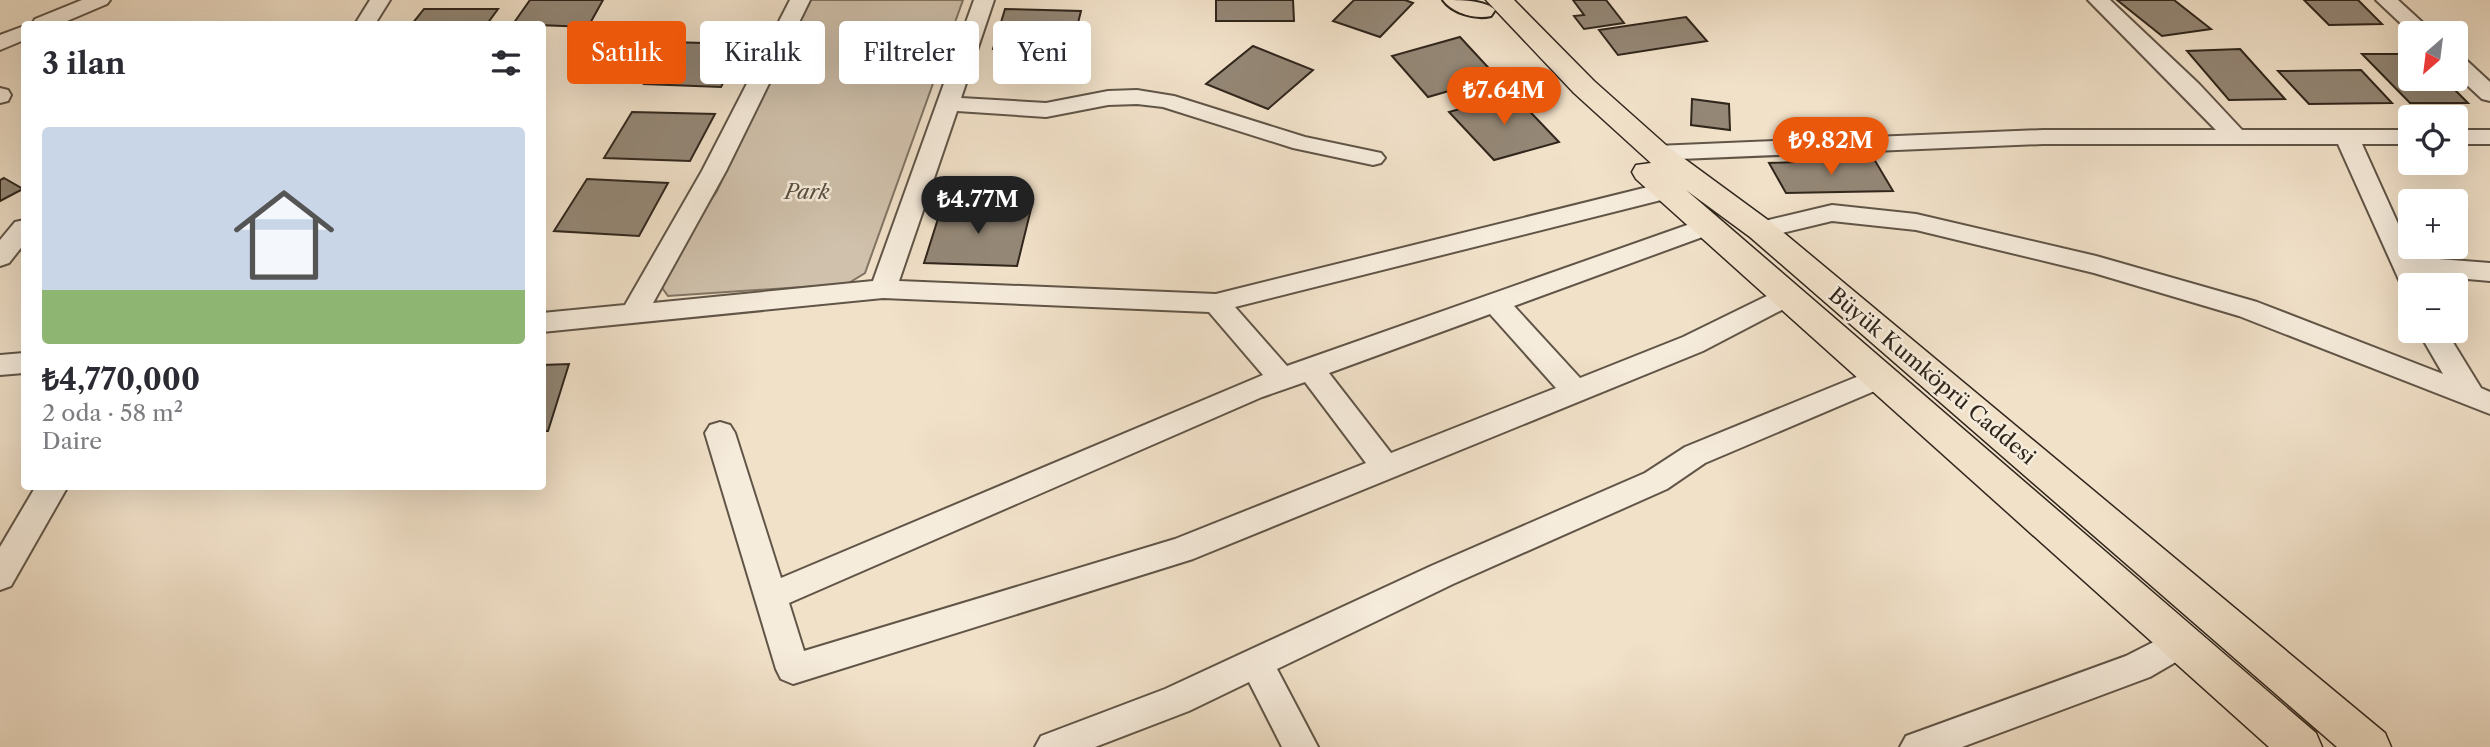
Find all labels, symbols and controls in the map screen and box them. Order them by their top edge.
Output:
chip: Satılık [567,21,686,84]
chip: Kiralık [700,21,825,84]
chip: Filtreler [839,21,979,84]
chip: Yeni [993,21,1091,84]
north arrow [2398,21,2468,91]
map controls [2398,21,2468,343]
icon: filters [487,44,525,82]
text: 3 ilan [42,45,126,82]
pin: ₺7.64M [1447,68,1561,127]
text: ₺7.64M [1463,76,1545,104]
button: locate [2398,105,2468,175]
pin: ₺9.82M [1774,118,1888,177]
text: ₺9.82M [1789,126,1873,154]
icon: home [221,172,347,298]
pin: ₺4.77M [921,176,1035,236]
park label: Park [782,179,830,204]
text: ₺4.77M [937,185,1019,213]
button: + [2398,189,2468,259]
button: − [2398,273,2468,343]
street label: Büyük Kumköprü Caddesi [1824,282,2041,469]
text: ₺4,770,000 [42,361,200,398]
text: 2 oda · 58 m² [42,399,183,427]
text: Daire [42,427,102,455]

